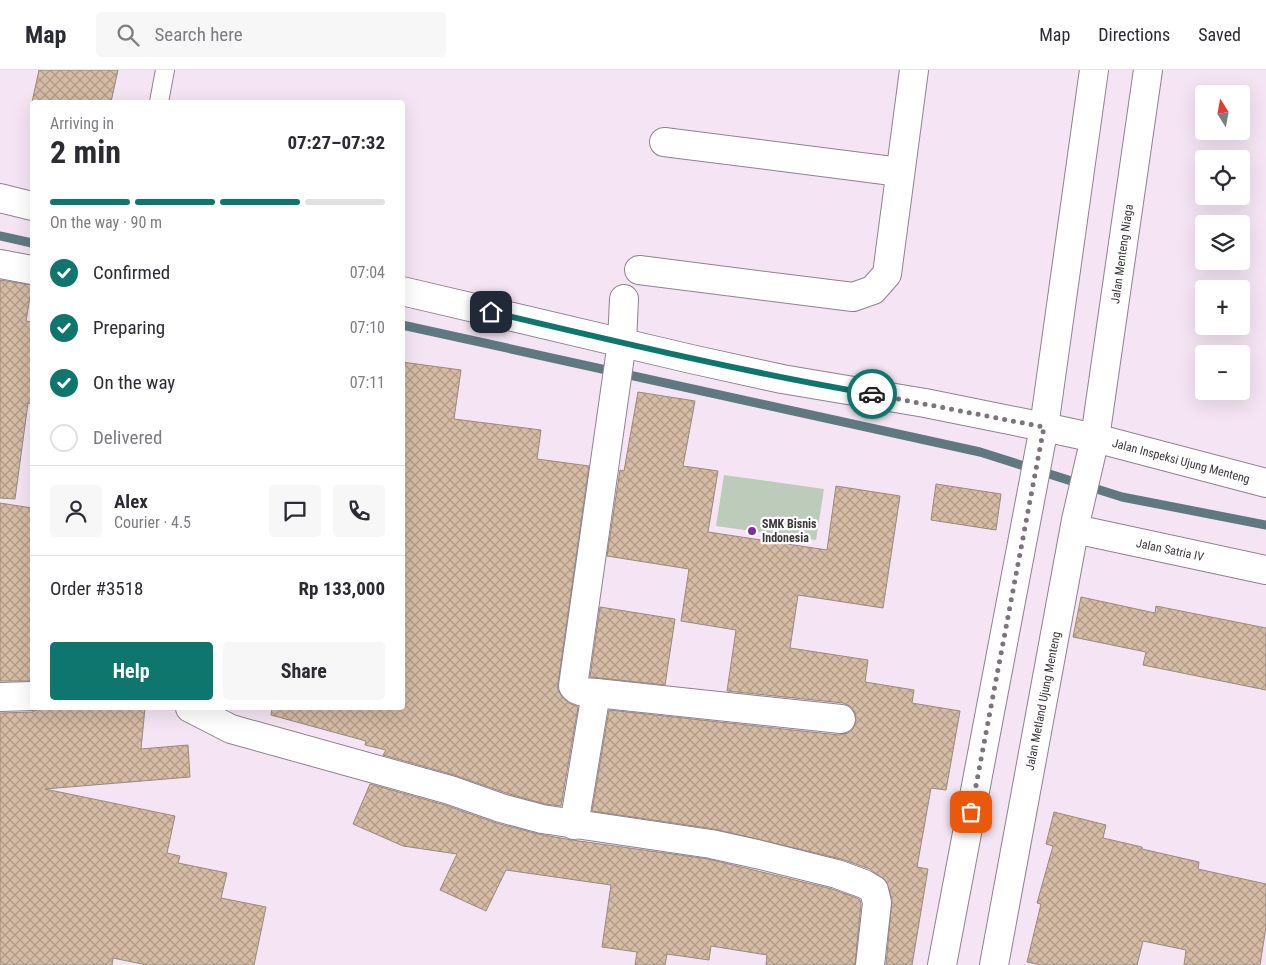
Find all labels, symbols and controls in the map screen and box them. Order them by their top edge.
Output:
search box [96,12,446,57]
text: Map [25,21,66,49]
icon: search [114,21,142,49]
text: Search here [154,23,243,46]
text: Map [1039,24,1070,45]
text: Directions [1098,24,1170,45]
text: Saved [1198,24,1241,45]
north arrow [1195,85,1250,140]
map controls [1195,85,1250,400]
text: Arriving in [50,114,114,133]
text: 07:27–07:32 [287,131,385,154]
text: 2 min [50,133,121,171]
button: locate [1195,150,1250,205]
street label: Jalan Menteng Niaga [1108,203,1136,305]
text: On the way · 90 m [50,213,162,232]
button: layers [1195,215,1250,270]
icon: check [50,259,78,287]
text: Confirmed [93,261,170,284]
text: 07:04 [350,263,385,282]
button: + [1195,280,1250,335]
pin [470,291,512,333]
icon: home [477,298,505,326]
icon: check [50,314,78,342]
text: Preparing [93,316,165,339]
text: 07:10 [350,318,385,337]
button: − [1195,345,1250,400]
icon: check [50,369,78,397]
courier [847,369,897,419]
text: On the way [93,371,175,394]
text: 07:11 [350,373,385,392]
icon: car [858,380,886,408]
text: Delivered [93,426,162,449]
street label: Jalan Inspeksi Ujung Menteng [1111,436,1251,486]
button: person [50,485,102,537]
button: chat [269,485,321,537]
button: phone [333,485,385,537]
text: Alex [114,490,148,513]
text: Courier · 4.5 [114,513,191,532]
place label: SMK Bisnis Indonesia [762,517,817,545]
marker: SMK Bisnis Indonesia [746,525,758,537]
street label: Jalan Satria IV [1135,536,1205,564]
text: Order #3518 [50,577,143,600]
text: Rp 133,000 [298,577,385,600]
street label: Jalan Metland Ujung Menteng [1023,630,1063,772]
button: Help [50,642,213,700]
button: Share [223,642,385,700]
pin [950,791,992,833]
icon: bag [957,798,985,826]

